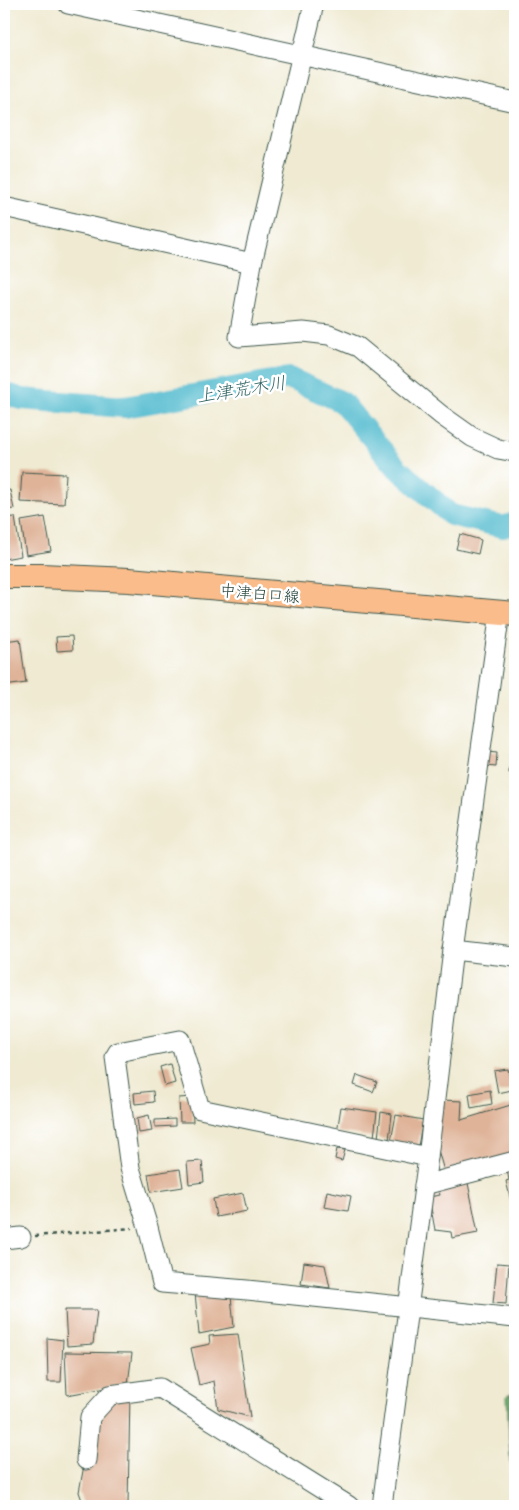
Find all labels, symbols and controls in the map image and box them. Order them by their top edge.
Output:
water label: 上津荒木川 [194,368,288,408]
street label: 中津白口線 [219,577,301,607]

